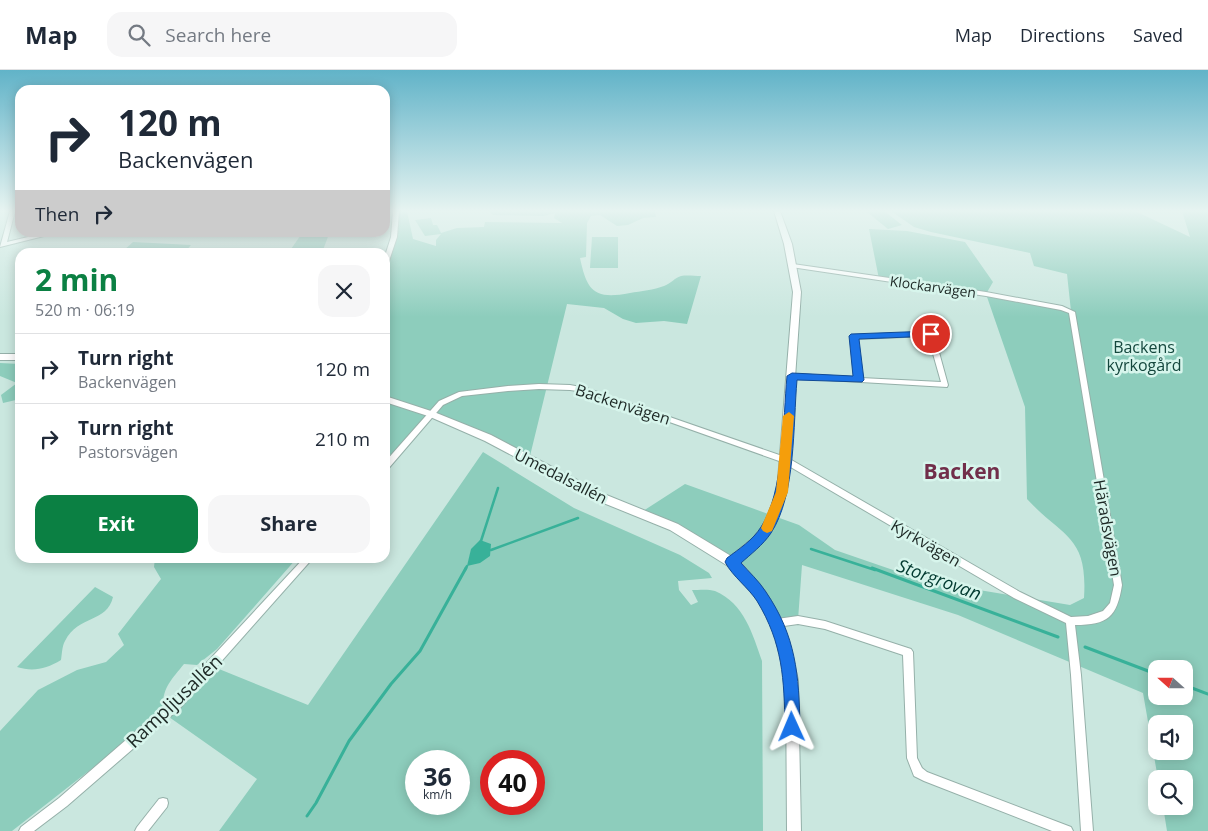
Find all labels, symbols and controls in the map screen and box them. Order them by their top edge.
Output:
search box [107,12,457,57]
text: Map [25,18,77,51]
icon: search [125,21,153,49]
text: Search here [165,22,271,48]
text: Map [955,23,992,47]
text: Directions [1020,23,1105,47]
text: Saved [1133,23,1183,47]
text: 120 m [118,99,222,146]
icon: right [35,105,100,170]
text: Backenvägen [118,144,253,174]
icon: right [89,200,117,228]
text: Then [35,201,79,227]
text: 2 min [35,259,118,300]
button: close [318,265,370,317]
street label: Klockarvägen [889,271,977,302]
text: 520 m · 06:19 [35,299,135,321]
pin [910,313,952,355]
icon: arrive [917,320,945,348]
park label: Backens kyrkogård [1107,336,1181,376]
text: Turn right [78,345,173,371]
icon: right [35,355,63,383]
text: 120 m [315,356,370,382]
text: Backenvägen [78,371,176,393]
street label: Backenvägen [573,378,673,430]
text: Turn right [78,415,173,441]
icon: right [35,425,63,453]
text: 210 m [315,426,370,452]
text: Pastorsvägen [78,441,178,463]
street label: Umedalsallén [511,443,611,509]
district label: Backen [924,457,1000,485]
street label: Häradsvägen [1089,478,1127,578]
button: Exit [35,495,198,553]
button: Share [208,495,370,553]
street label: Kyrkvägen [887,514,965,572]
water label: Storgrovan [894,553,985,605]
street label: Rampljusallén [120,648,228,754]
north arrow [1148,660,1192,705]
map controls [1148,660,1193,815]
position arrow [765,700,817,752]
button: sound [1148,715,1193,760]
speed limit sign: 40 [480,750,545,815]
text: 36 [423,759,452,793]
button: search [1148,770,1193,815]
text: km/h [423,786,452,803]

